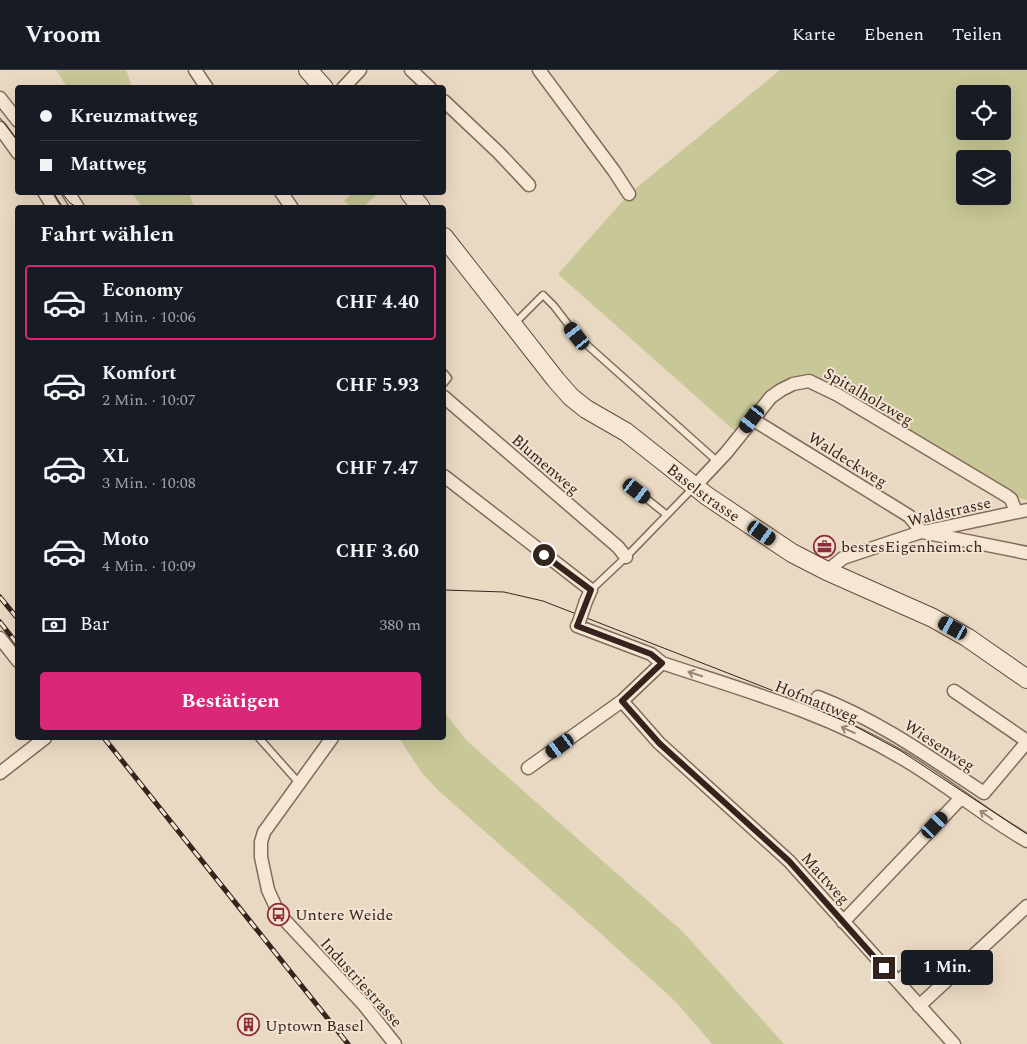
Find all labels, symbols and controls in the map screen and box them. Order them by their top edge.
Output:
text: Vroom [25,17,101,53]
text: Karte [792,21,836,48]
text: Ebenen [864,21,924,48]
text: Teilen [952,21,1002,48]
map controls [956,85,1011,205]
button: locate [956,85,1011,140]
text: Kreuzmattweg [70,102,198,131]
text: Mattweg [70,150,147,179]
button: layers [956,150,1011,205]
text: Fahrt wählen [40,218,174,251]
text: Economy [102,276,183,305]
icon: car [42,280,87,325]
text: CHF 4.40 [336,288,419,317]
text: 1 Min. · 10:06 [102,305,196,329]
car [561,320,592,352]
text: Komfort [102,359,177,388]
street label: Spitalholzweg [819,362,918,432]
icon: car [42,363,87,408]
text: CHF 5.93 [336,371,419,400]
text: 2 Min. · 10:07 [102,388,196,412]
car [736,403,767,435]
street label: Waldeckweg [803,426,892,494]
street label: Blumenweg [506,428,585,501]
text: XL [102,442,129,471]
icon: car [42,446,87,491]
text: CHF 7.47 [336,454,419,483]
street label: Baselstrasse [661,458,745,528]
text: 3 Min. · 10:08 [102,471,196,495]
car [620,476,653,506]
street label: Waldstrasse [905,491,993,533]
car [745,518,778,548]
text: Moto [102,525,149,554]
icon: car [42,529,87,574]
office icon: bestesEigenheim.ch [813,534,837,558]
place label: bestesEigenheim.ch [841,535,983,559]
text: CHF 3.60 [336,537,419,566]
route start [533,544,555,566]
text: 4 Min. · 10:09 [102,554,196,578]
text: Bar [80,610,109,639]
icon: cash [40,611,68,639]
text: 380 m [379,613,421,637]
car [936,614,969,642]
one-way arrow [688,669,704,678]
button: Bestätigen [40,672,421,730]
street label: Hofmattweg [771,674,862,730]
street label: Wiesenweg [899,714,980,778]
one-way arrow [841,725,856,734]
car [543,731,576,761]
car [919,809,950,841]
one-way arrow [979,810,993,820]
street label: Mattweg [795,847,855,910]
bus stop icon: Untere Weide [267,902,291,926]
place label: Untere Weide [295,903,393,927]
street label: Industriestrasse [314,932,408,1033]
callout: 1 Min. [902,950,994,986]
text: 1 Min. [923,955,971,979]
route end [873,957,895,979]
building icon: Uptown Basel [237,1013,261,1037]
place label: Uptown Basel [265,1014,364,1038]

